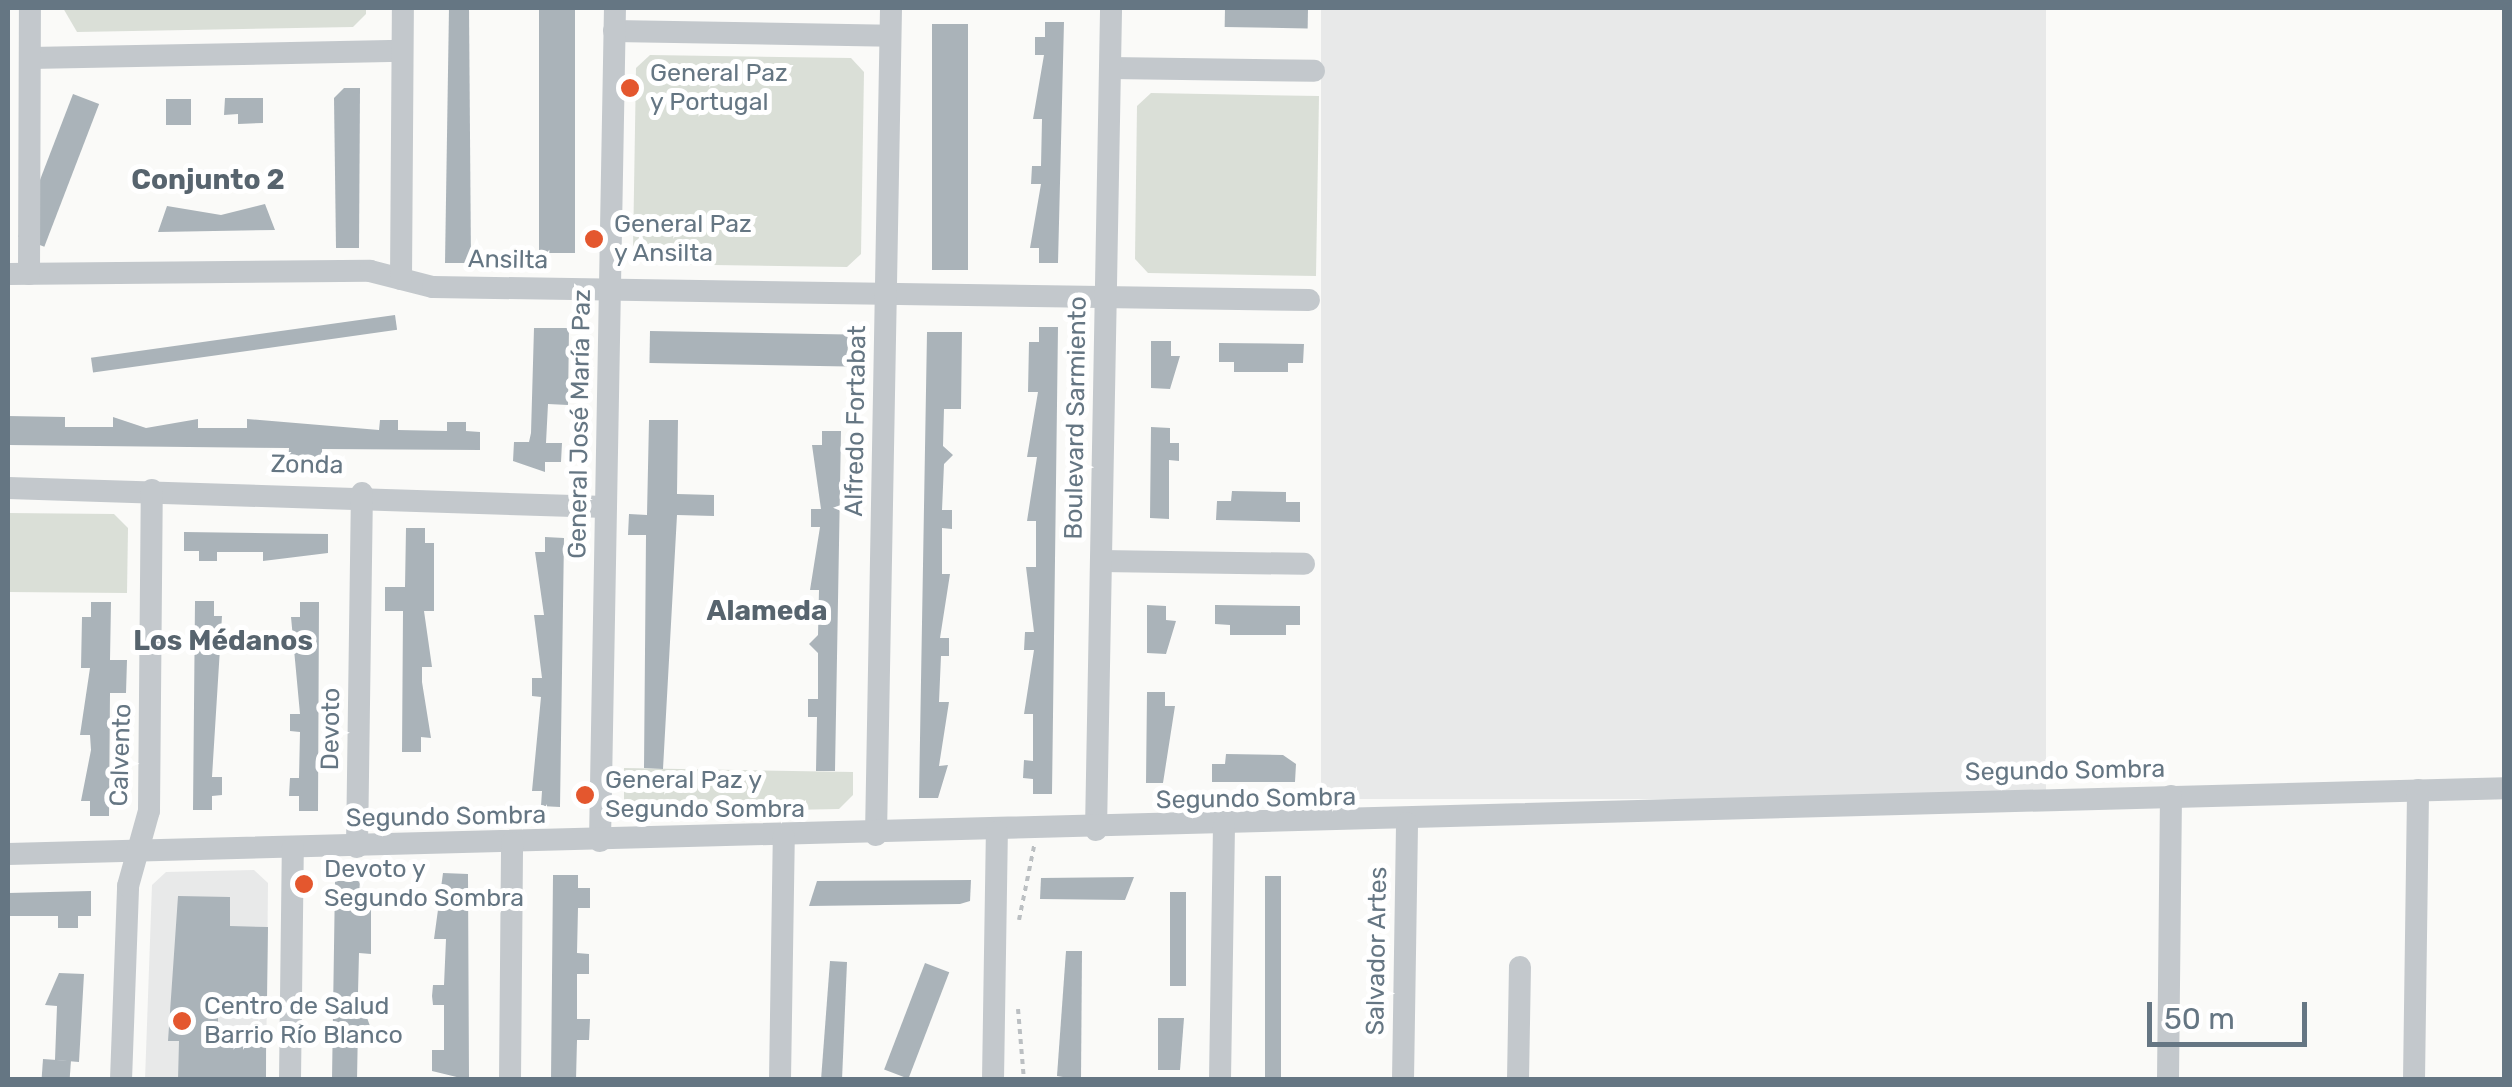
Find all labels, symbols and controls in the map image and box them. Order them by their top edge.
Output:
place label: General Paz y Portugal [650,59,788,118]
marker: General Paz y Portugal [619,77,641,99]
district label: Conjunto 2 [131,163,285,197]
place label: General Paz y Ansilta [614,210,752,269]
marker: General Paz y Ansilta [583,228,605,250]
street label: Ansilta [468,244,548,276]
street label: General José María Paz [563,289,597,559]
street label: Boulevard Sarmiento [1059,296,1093,540]
street label: Alfredo Fortabat [839,325,873,517]
street label: Zonda [270,449,344,481]
district label: Alameda [706,594,828,628]
district label: Los Médanos [133,624,313,658]
street label: Devoto [315,687,347,771]
street label: Calvento [104,703,138,807]
street label: Segundo Sombra [1965,754,2165,788]
place label: General Paz y Segundo Sombra [605,766,805,825]
street label: Segundo Sombra [1156,782,1356,816]
marker: General Paz y Segundo Sombra [574,784,596,806]
street label: Segundo Sombra [346,800,546,834]
place label: Devoto y Segundo Sombra [324,855,524,914]
street label: Salvador Artes [1361,866,1393,1036]
marker: Devoto y Segundo Sombra [293,873,315,895]
scale bar [2152,982,2312,1044]
place label: Centro de Salud Barrio Río Blanco [204,992,403,1051]
text: 50 m [2164,1001,2235,1037]
marker: Centro de Salud Barrio Río Blanco [169,1008,195,1034]

